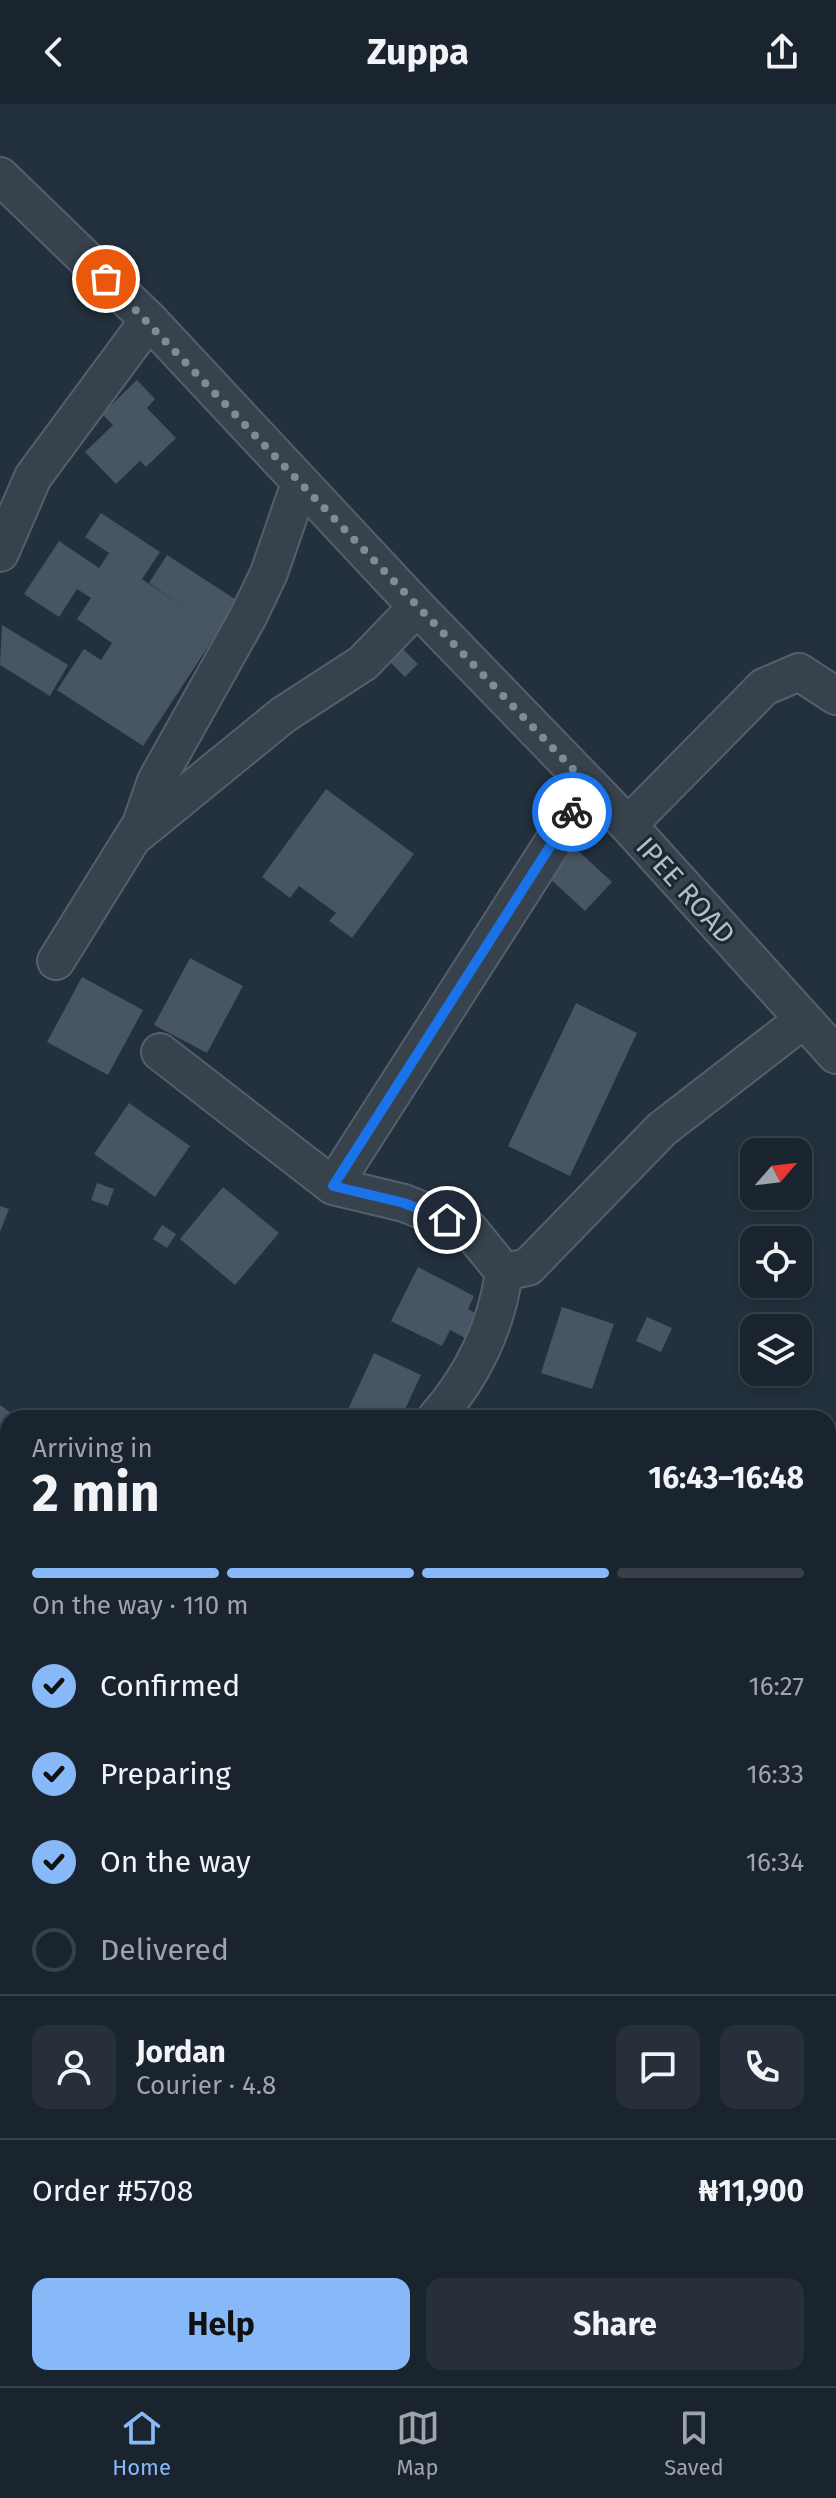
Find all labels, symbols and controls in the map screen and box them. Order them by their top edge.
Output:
icon: back [32,30,76,74]
text: Zuppa [367,30,469,74]
icon: share [760,30,804,74]
pin [72,245,140,313]
icon: bag [84,257,128,301]
courier [532,772,612,852]
icon: bike [550,790,594,834]
street label: IPEE ROAD [629,830,742,950]
north arrow [740,1138,812,1210]
map controls [740,1138,812,1386]
pin [413,1186,481,1254]
icon: home [425,1198,469,1242]
button: locate [740,1226,812,1298]
button: layers [740,1314,812,1386]
text: Arriving in [32,1433,153,1464]
text: 16:43–16:48 [648,1460,804,1496]
text: 2 min [32,1462,160,1525]
text: On the way · 110 m [32,1590,249,1621]
icon: check [32,1664,76,1708]
text: Confirmed [100,1668,240,1704]
text: 16:27 [748,1671,804,1702]
icon: check [32,1752,76,1796]
text: Preparing [100,1756,231,1792]
text: 16:33 [746,1759,804,1790]
icon: check [32,1840,76,1884]
text: On the way [100,1844,251,1880]
text: 16:34 [746,1847,804,1878]
text: Delivered [100,1932,229,1968]
button: person [32,2025,116,2109]
button: chat [616,2025,700,2109]
button: phone [720,2025,804,2109]
text: Jordan [136,2034,226,2070]
text: Courier · 4.8 [136,2070,276,2101]
text: Order #5708 [32,2173,193,2209]
text: ₦11,900 [699,2173,804,2209]
button: Help [32,2278,410,2370]
button: Share [426,2278,804,2370]
tab: Home [112,2406,171,2481]
tab: Map [396,2406,440,2481]
tab: Saved [664,2406,724,2481]

